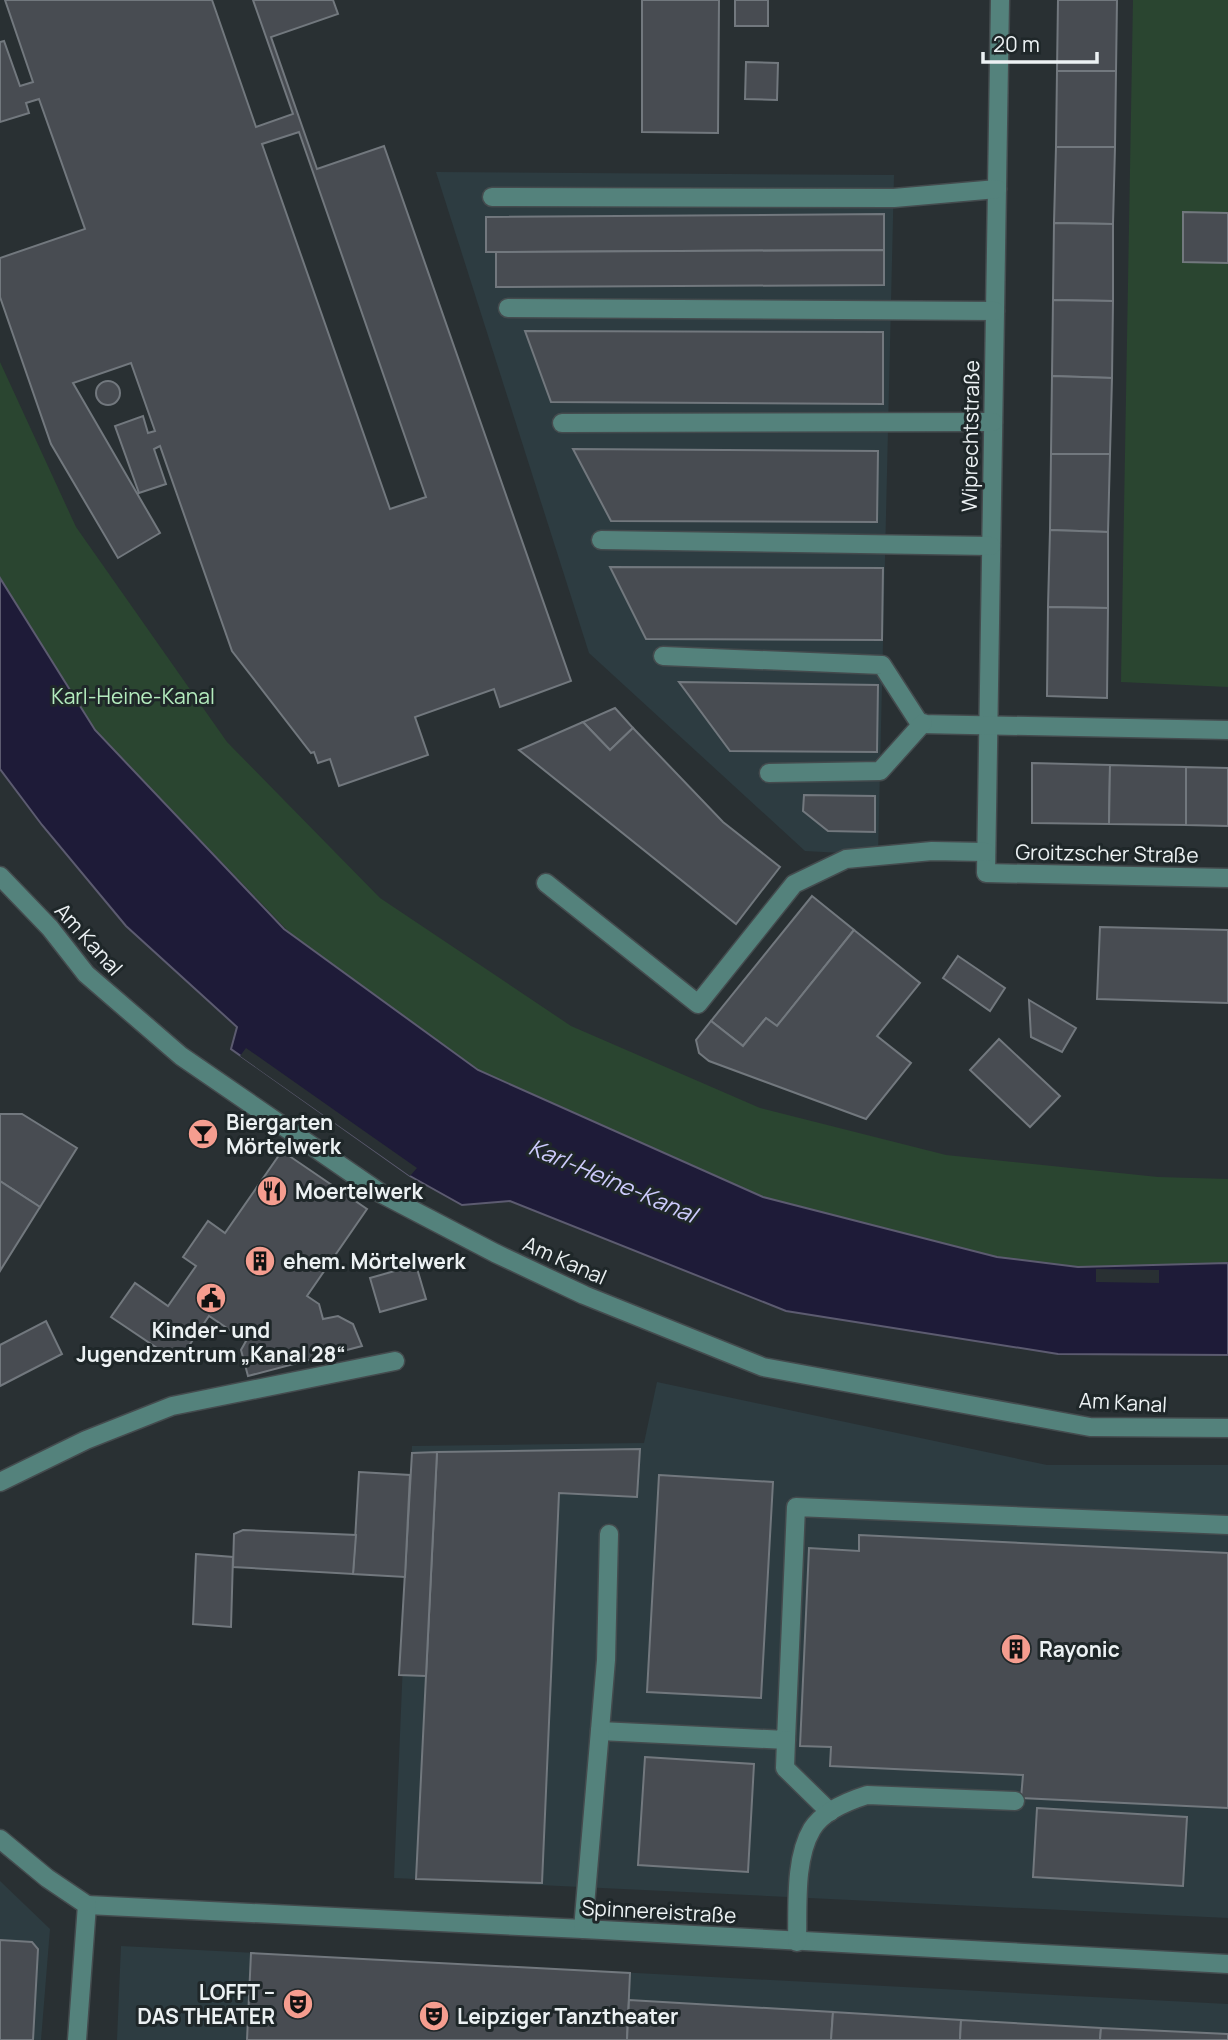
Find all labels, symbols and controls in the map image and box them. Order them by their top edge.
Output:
scale bar [983,21,1097,65]
text: 20 m [993,30,1040,58]
street label: Wiprechtstraße [955,360,985,512]
park label: Karl-Heine-Kanal [51,682,215,710]
street label: Groitzscher Straße [1015,837,1199,869]
street label: Am Kanal [49,897,129,981]
place label: Biergarten Mörtelwerk [226,1108,342,1160]
bar icon: Biergarten Mörtelwerk [186,1117,220,1151]
water label: Karl-Heine-Kanal [524,1130,704,1231]
restaurant icon: Moertelwerk [255,1174,289,1208]
place label: Moertelwerk [295,1177,423,1205]
street label: Am Kanal [519,1229,611,1291]
building icon: ehem. Mörtelwerk [243,1244,277,1278]
place label: ehem. Mörtelwerk [283,1247,466,1275]
public building icon: Kinder- und Jugendzentrum „Kanal 28“ [194,1281,228,1315]
place label: Kinder- und Jugendzentrum „Kanal 28“ [76,1316,346,1368]
street label: Am Kanal [1078,1386,1168,1418]
building icon: Rayonic [999,1632,1033,1666]
place label: Rayonic [1039,1635,1120,1663]
street label: Spinnereistraße [581,1893,737,1929]
place label: LOFFT – DAS THEATER [137,1978,275,2030]
theatre icon: LOFFT – DAS THEATER [281,1987,315,2021]
theatre icon: Leipziger Tanztheater [417,1999,451,2033]
place label: Leipziger Tanztheater [457,2002,679,2030]

